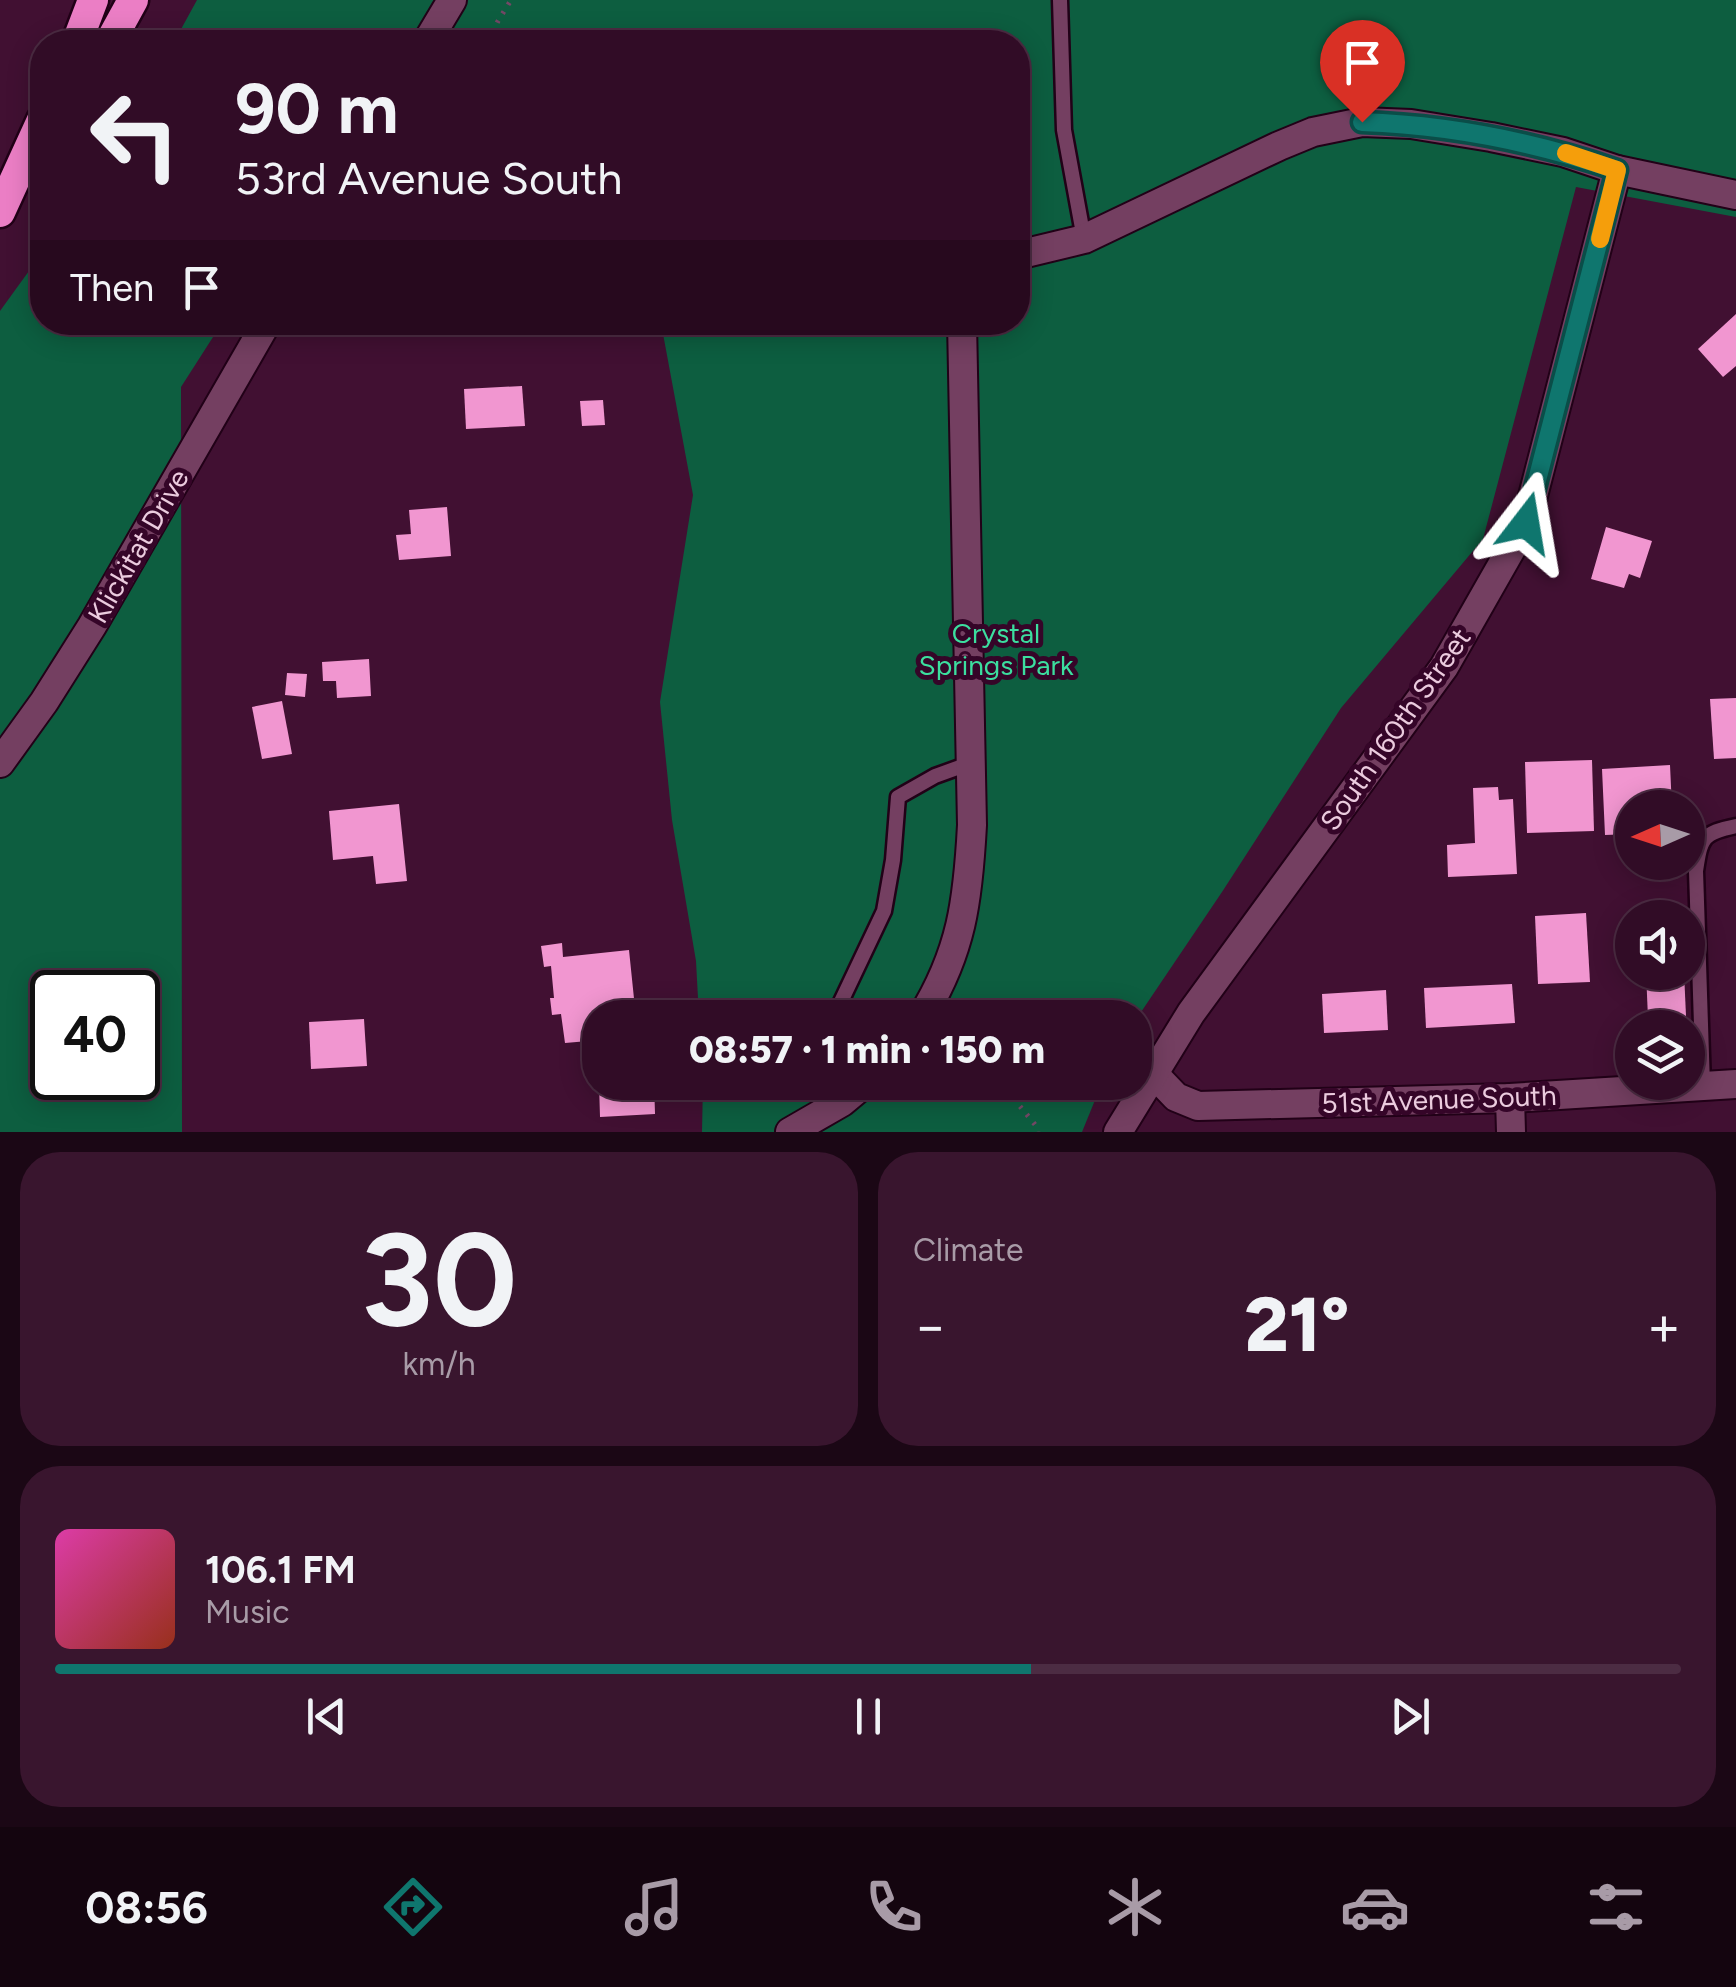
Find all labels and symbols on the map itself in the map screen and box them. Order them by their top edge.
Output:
pin [1320,20,1405,123]
street label: Klickitat Drive [80,463,196,629]
position arrow [1474,471,1578,575]
park label: Crystal Springs Park [919,616,1074,682]
street label: South 160th Street [1313,621,1477,837]
north arrow [1615,790,1705,880]
speed limit sign: 40 [30,970,160,1100]
street label: 51st Avenue South [1321,1078,1557,1120]

